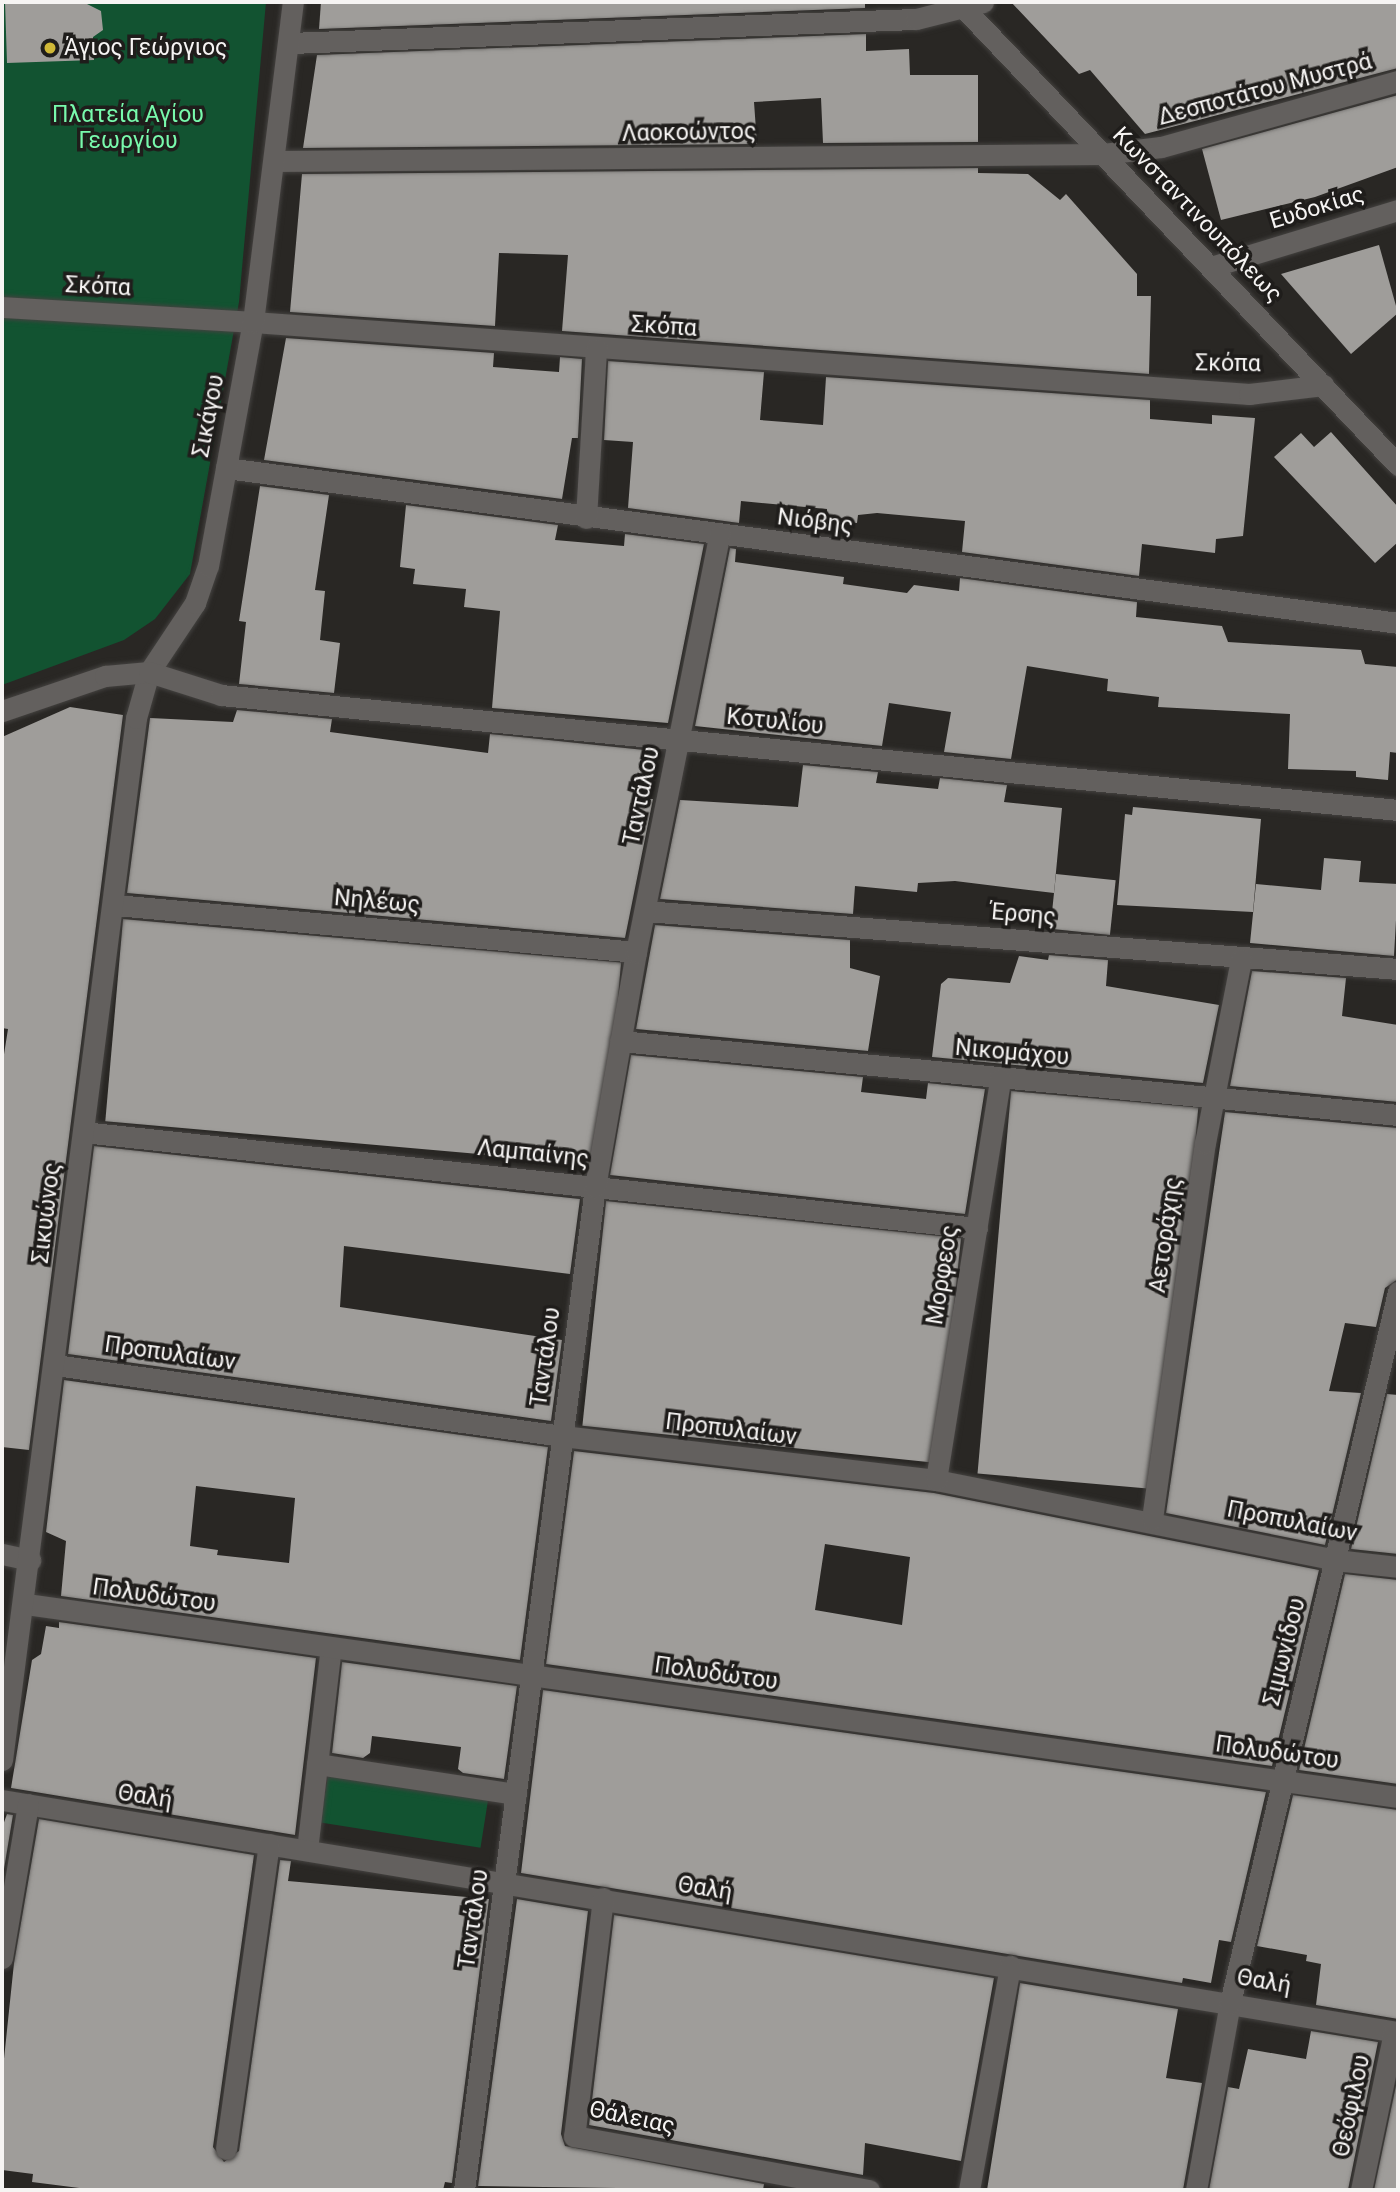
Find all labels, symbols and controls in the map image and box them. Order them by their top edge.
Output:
place label: Άγιος Γεώργιος [64,34,227,62]
marker: Άγιος Γεώργιος [42,40,58,56]
street label: Δεσποτάτου Μυστρά [1155,48,1375,132]
park label: Πλατεία Αγίου Γεωργίου [52,101,204,155]
street label: Λαοκοώντος [621,118,757,148]
street label: Κωνσταντινουπόλεως [1106,122,1288,308]
street label: Ευδοκίας [1266,181,1368,235]
street label: Σκόπα [64,271,132,303]
street label: Σκόπα [630,311,698,343]
street label: Σκόπα [1195,350,1261,378]
street label: Σικάγου [187,372,231,460]
street label: Νιόβης [776,504,854,540]
street label: Κοτυλίου [725,703,825,741]
street label: Ταντάλου [618,744,666,848]
street label: Νηλέως [333,885,421,919]
street label: Έρσης [989,898,1057,932]
street label: Νικομάχου [954,1034,1070,1072]
street label: Λαμπαίνης [476,1134,590,1174]
street label: Σικυώνος [27,1161,67,1265]
street label: Αετοράχης [1144,1175,1188,1295]
street label: Μορφεος [922,1223,964,1327]
street label: Ταντάλου [525,1306,567,1408]
street label: Προπυλαίων [103,1331,237,1377]
street label: Προπυλαίων [664,1408,798,1452]
street label: Προπυλαίων [1225,1496,1359,1548]
street label: Πολυδώτου [91,1574,217,1618]
street label: Σιμωνίδου [1258,1595,1312,1709]
street label: Πολυδώτου [653,1652,779,1696]
street label: Πολυδώτου [1214,1731,1340,1775]
street label: Θαλή [116,1779,174,1815]
street label: Ταντάλου [453,1868,495,1970]
street label: Θαλή [676,1871,734,1907]
street label: Θαλή [1235,1964,1293,2000]
street label: Θεόφιλου [1328,2053,1376,2159]
street label: Θάλειας [587,2096,677,2140]

